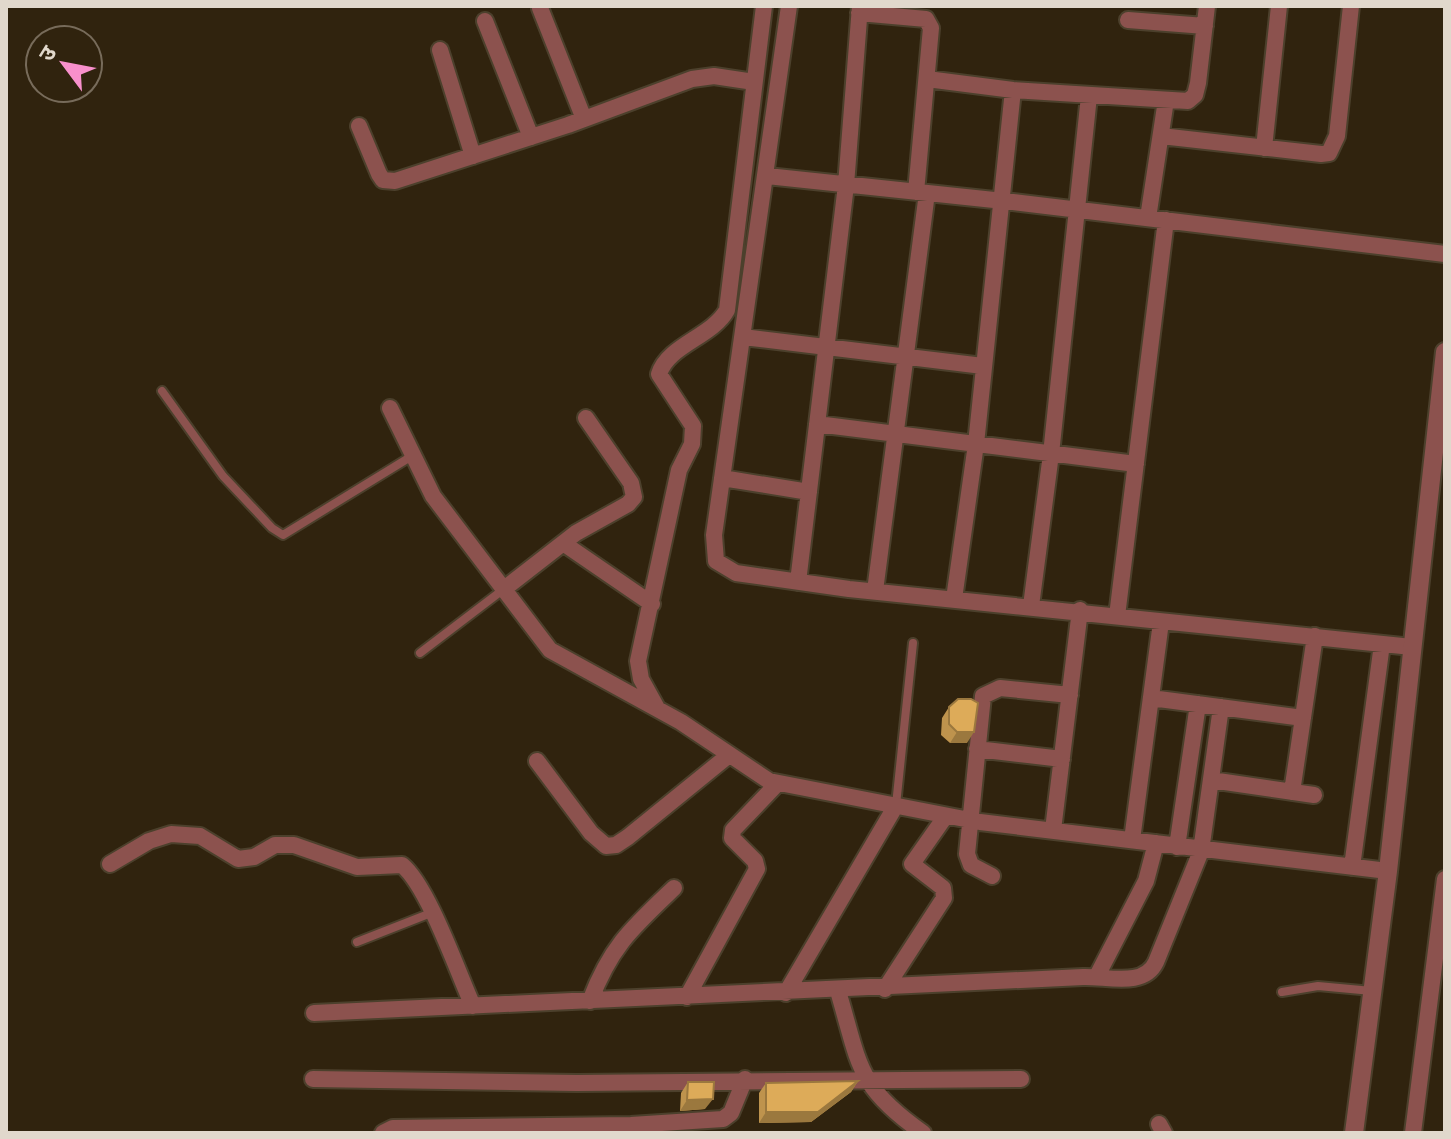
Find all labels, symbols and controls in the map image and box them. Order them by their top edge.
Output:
north arrow [24,24,104,104]
text: उ [31,39,66,68]

